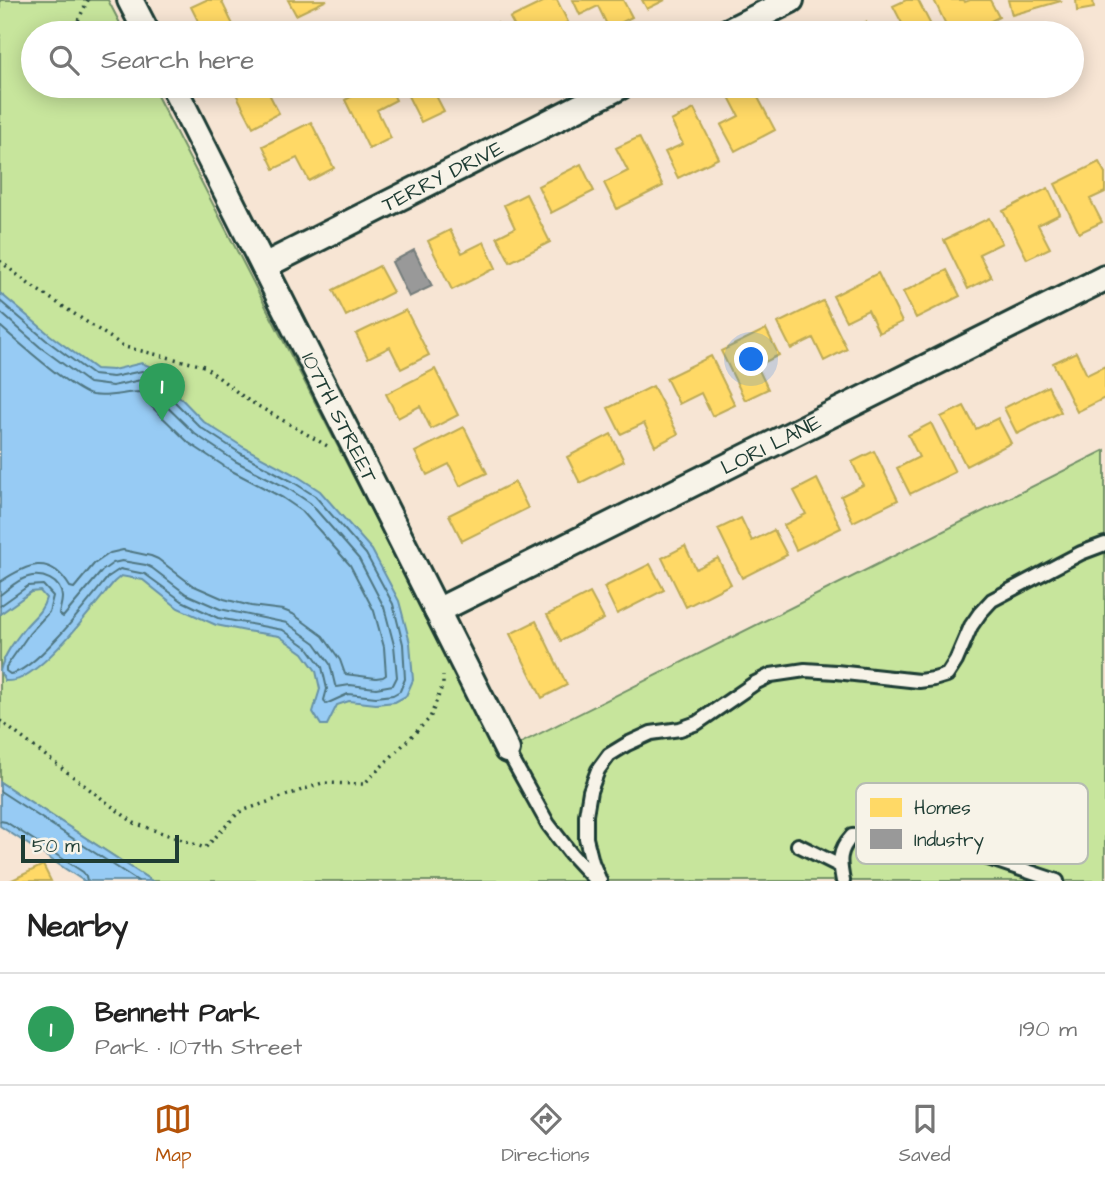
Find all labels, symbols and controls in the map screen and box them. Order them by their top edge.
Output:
search box [21,21,1084,98]
icon: search [45,41,83,79]
text: Search here [101,42,254,78]
street label: TERRY DRIVE [377,133,509,219]
your location [734,342,768,376]
street label: 107TH STREET [294,347,385,489]
pin: 1 [139,363,185,421]
street label: LORI LANE [716,408,827,482]
legend [856,783,1088,864]
text: Homes [914,795,971,822]
text: Industry [914,827,984,855]
scale bar [21,832,178,864]
text: 50 m [32,833,80,860]
text: Nearby [28,906,128,948]
text: Bennett Park [95,995,259,1031]
text: 1 [50,1013,52,1045]
text: 190 m [1019,1013,1077,1045]
text: Park · 107th Street [95,1031,302,1063]
tab: Map [154,1100,192,1169]
tab: Directions [501,1100,590,1169]
tab: Saved [899,1100,950,1169]

